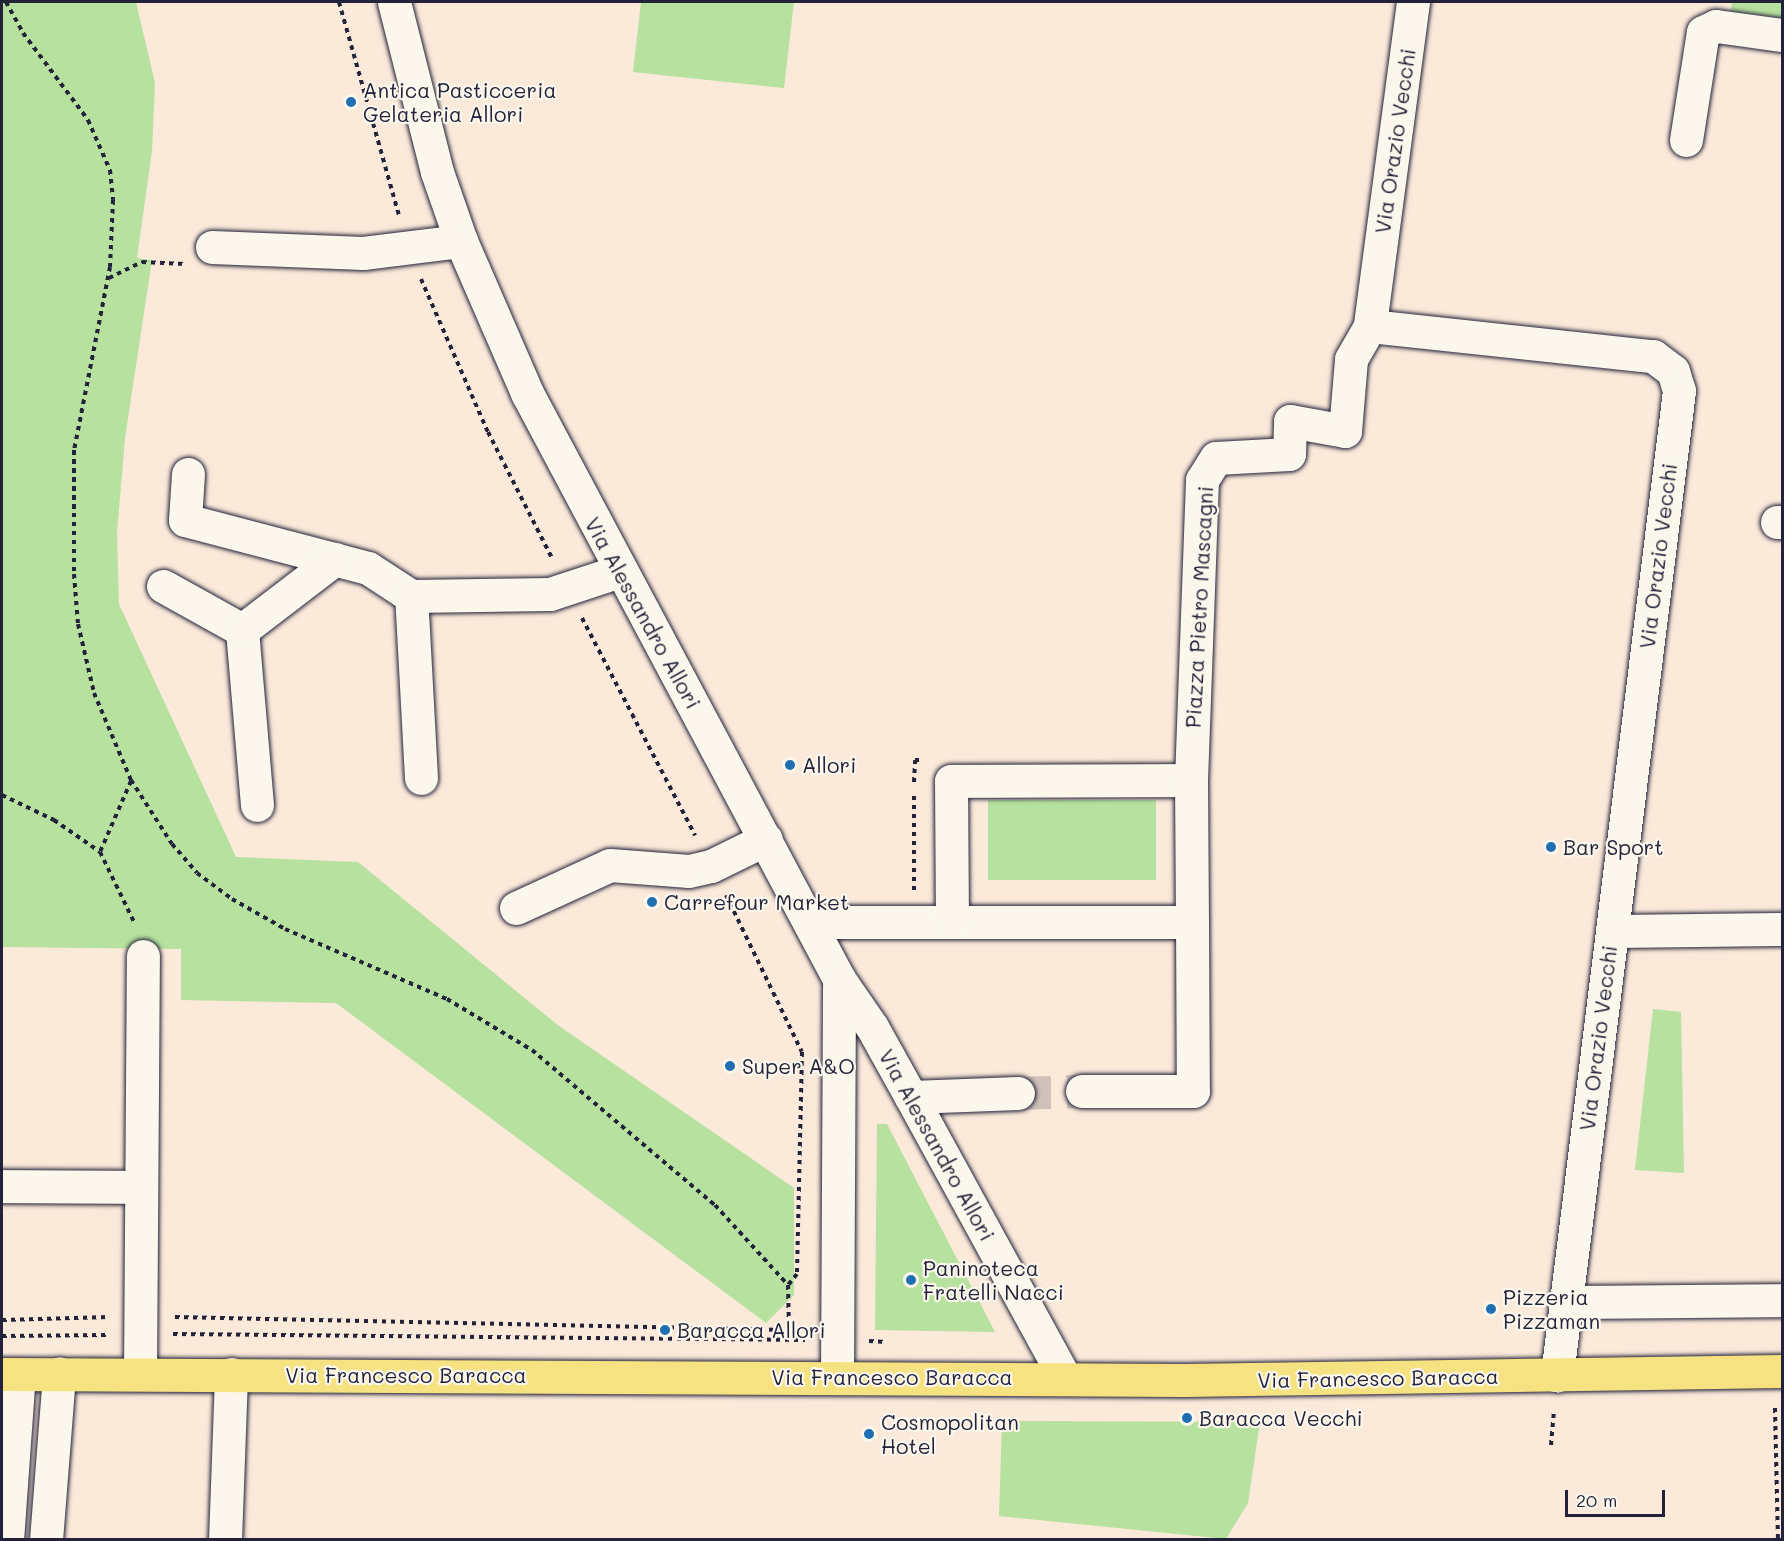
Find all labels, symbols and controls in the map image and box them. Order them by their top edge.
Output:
street label: Via Orazio Vecchi [1370,47,1420,235]
place label: Antica Pasticceria Gelateria Allori [363,77,557,127]
marker: Antica Pasticceria Gelateria Allori [344,95,358,109]
street label: Via Orazio Vecchi [1634,462,1682,650]
street label: Piazza Pietro Mascagni [1180,485,1218,729]
street label: Via Alessandro Allori [580,513,706,713]
place label: Allori [802,752,856,778]
marker: Allori [783,758,797,772]
place label: Bar Sport [1563,834,1663,860]
marker: Bar Sport [1544,840,1558,854]
place label: Carrefour Market [664,889,849,915]
marker: Carrefour Market [645,895,659,909]
street label: Via Orazio Vecchi [1574,944,1622,1132]
street label: Via Alessandro Allori [874,1045,1000,1245]
place label: Super A&O [742,1053,855,1079]
marker: Super A&O [723,1059,737,1073]
place label: Paninoteca Fratelli Nacci [923,1255,1064,1305]
marker: Paninoteca Fratelli Nacci [904,1273,918,1287]
place label: Pizzeria Pizzaman [1503,1284,1600,1334]
marker: Pizzeria Pizzaman [1484,1302,1498,1316]
place label: Baracca Allori [677,1317,826,1343]
marker: Baracca Allori [658,1323,672,1337]
street label: Via Francesco Baracca [285,1362,527,1388]
street label: Via Francesco Baracca [1257,1363,1499,1393]
street label: Via Francesco Baracca [771,1364,1013,1390]
place label: Baracca Vecchi [1199,1405,1363,1431]
place label: Cosmopolitan Hotel [881,1409,1019,1459]
marker: Baracca Vecchi [1180,1411,1194,1425]
marker: Cosmopolitan Hotel [862,1427,876,1441]
scale bar [1568,1478,1668,1516]
text: 20 m [1576,1488,1617,1512]

